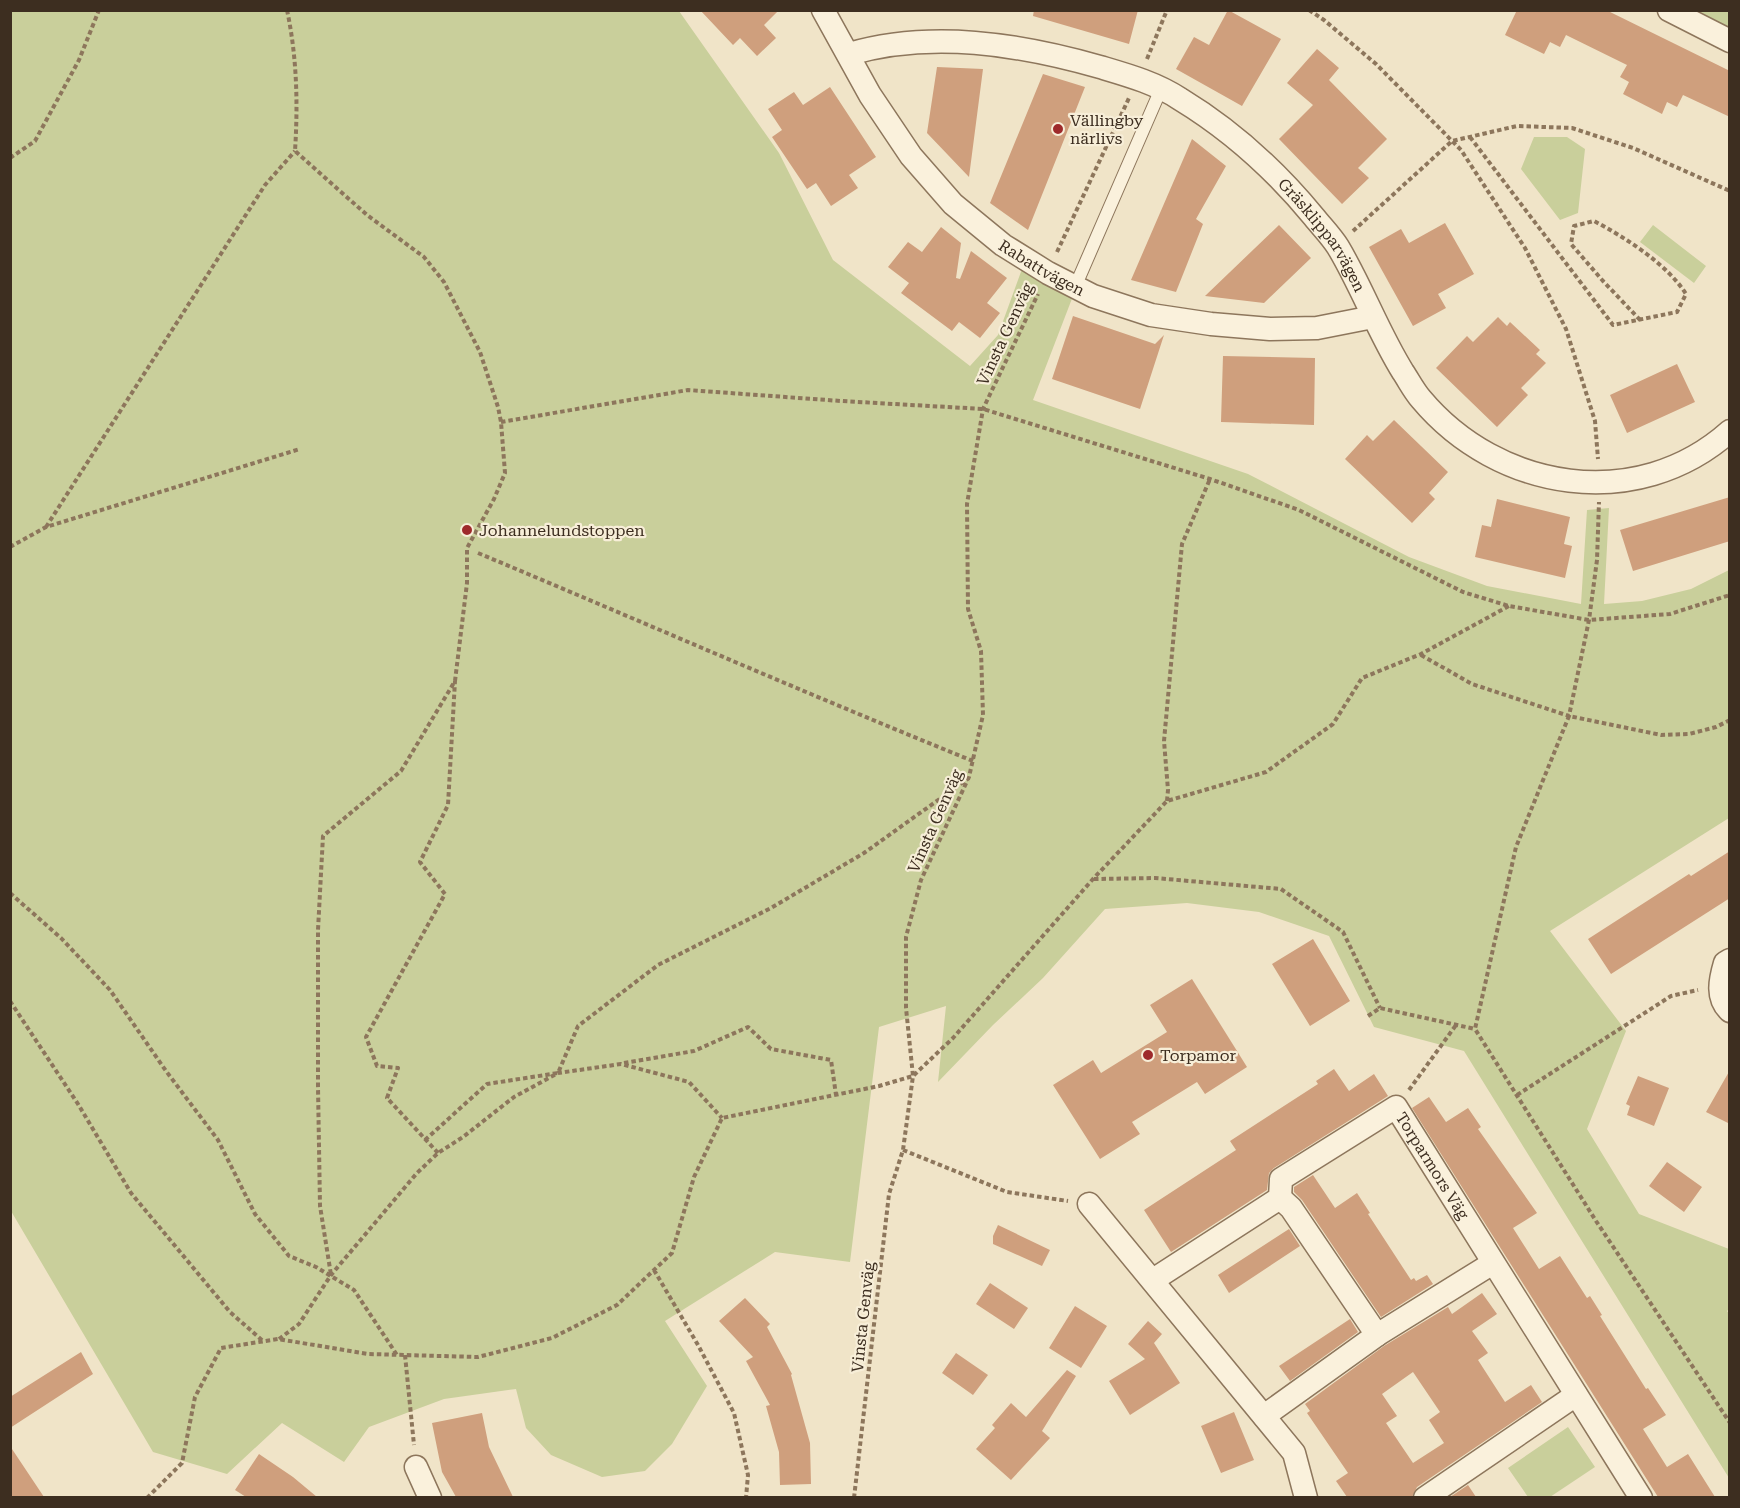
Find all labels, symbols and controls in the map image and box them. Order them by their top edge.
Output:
place label: Vällingby närlivs [1070,111,1144,148]
marker: Vällingby närlivs [1051,122,1065,136]
street label: Gräsklipparvägen [1274,174,1370,295]
street label: Rabattvägen [995,235,1088,300]
street label: Vinsta Genväg [973,279,1037,388]
place label: Johannelundstoppen [479,521,645,540]
marker: Johannelundstoppen [460,523,474,537]
street label: Vinsta Genväg [904,765,967,876]
place label: Torpamor [1160,1046,1236,1065]
marker: Torpamor [1141,1048,1155,1062]
street label: Torparmors Väg [1392,1108,1474,1223]
street label: Vinsta Genväg [848,1260,878,1373]

